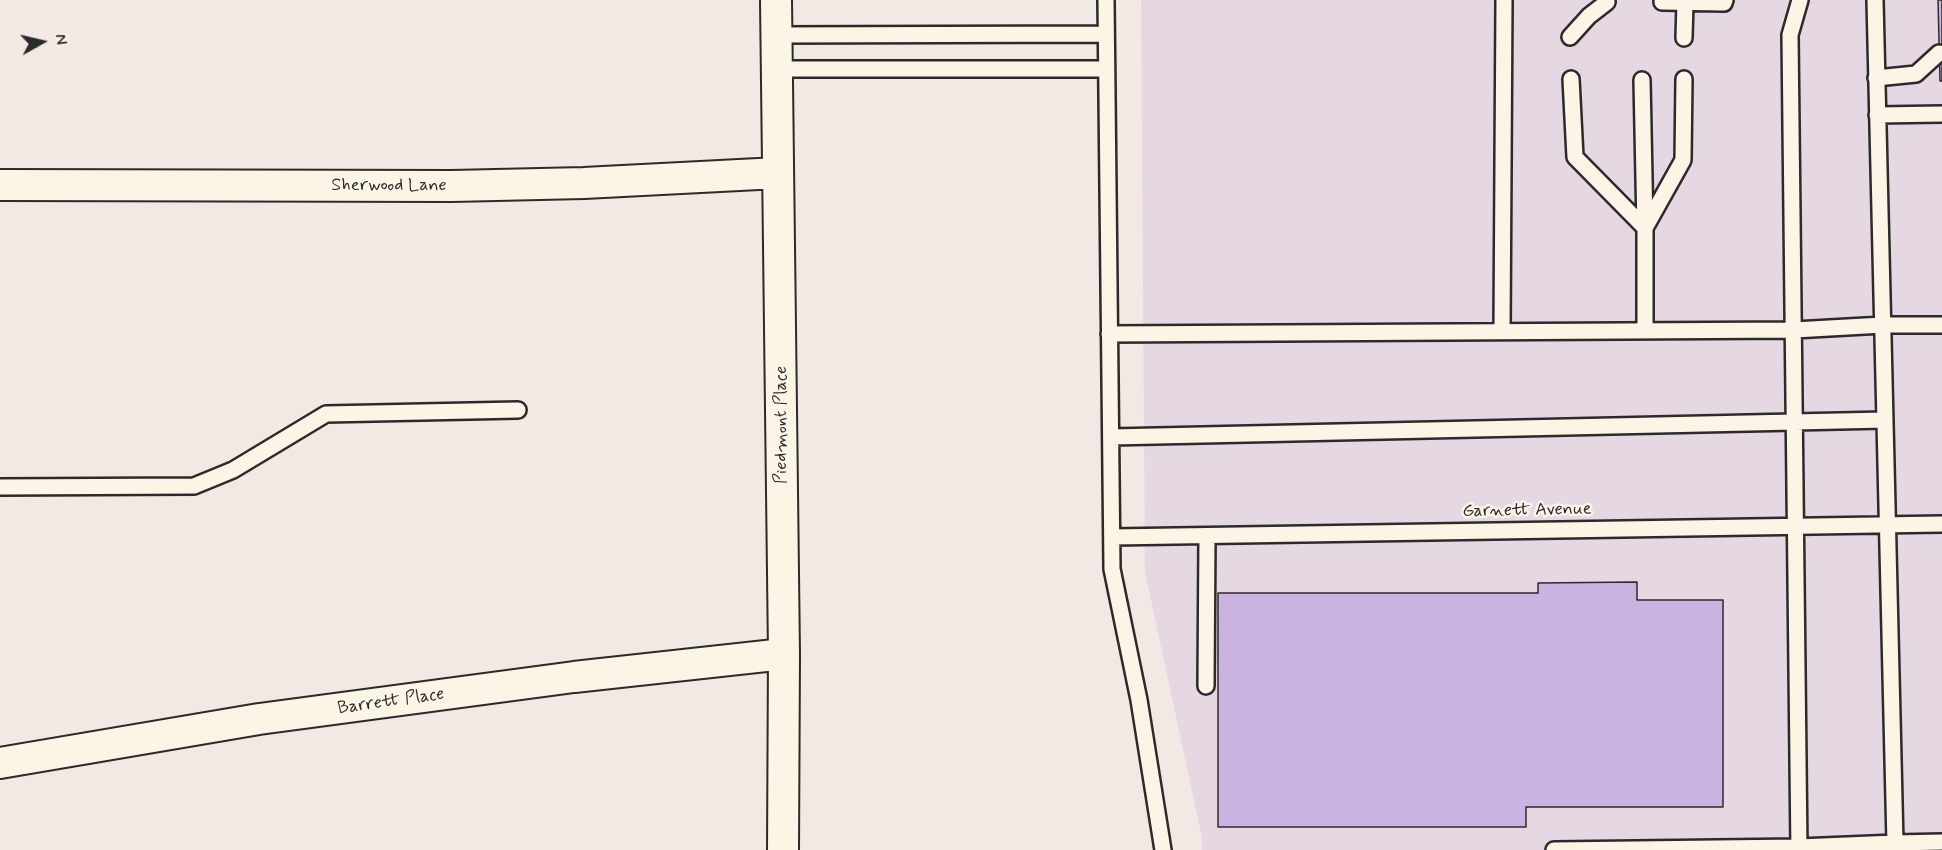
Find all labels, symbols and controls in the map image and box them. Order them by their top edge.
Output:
north arrow [12,12,72,72]
text: N [49,33,71,46]
street label: Sherwood Lane [331,175,447,197]
street label: Piedmont Place [771,366,793,484]
street label: Garnett Avenue [1462,499,1592,523]
street label: Barrett Place [336,684,446,720]

